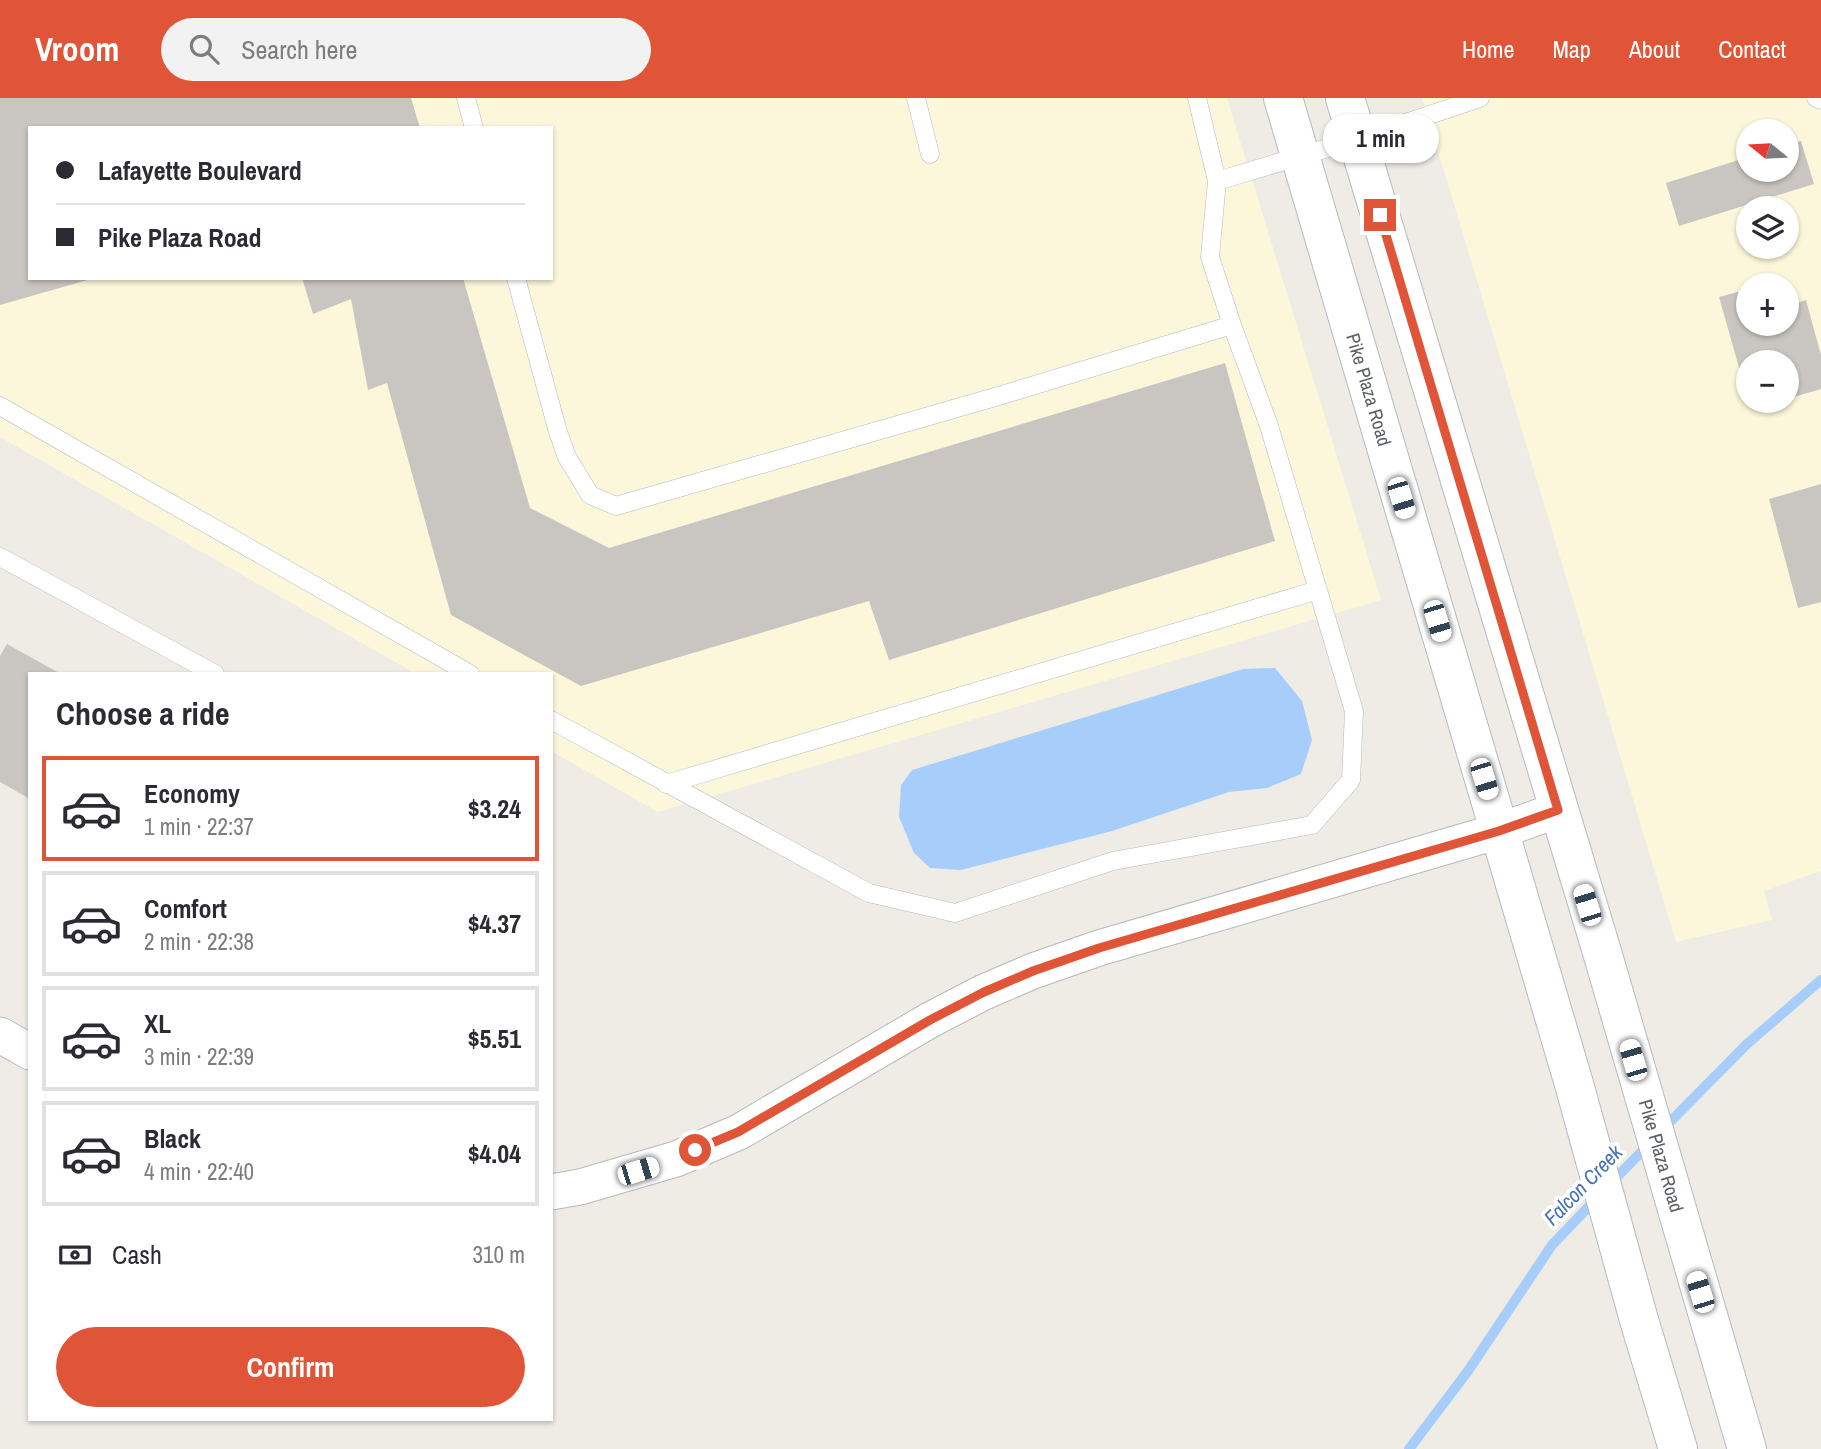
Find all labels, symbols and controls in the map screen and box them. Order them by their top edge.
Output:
search box [161,18,651,81]
text: Vroom [35,27,119,71]
icon: search [185,30,223,68]
text: Search here [241,32,357,67]
text: Home [1462,33,1514,65]
text: Map [1552,33,1591,65]
text: About [1629,33,1680,65]
text: Contact [1718,33,1786,65]
callout: 1 min [1322,114,1438,162]
north arrow [1736,119,1799,182]
map controls [1736,119,1799,413]
text: 1 min [1356,123,1406,154]
text: Lafayette Boulevard [98,153,302,188]
button: layers [1736,196,1799,259]
route end [1364,199,1396,231]
text: Pike Plaza Road [98,220,262,255]
button: + [1736,273,1799,336]
street label: Pike Plaza Road [1340,330,1398,449]
button: − [1736,350,1799,413]
car [1385,475,1418,521]
car [1421,598,1454,644]
text: Choose a ride [56,692,230,735]
car [1468,756,1501,802]
text: Economy [144,776,240,811]
icon: car [60,777,123,840]
text: $3.24 [468,791,521,826]
text: 1 min · 22:37 [144,811,254,842]
car [1571,882,1604,928]
text: Comfort [144,891,227,926]
icon: car [60,892,123,955]
text: $4.37 [468,906,521,941]
text: 2 min · 22:38 [144,926,254,957]
text: XL [144,1006,171,1041]
icon: car [60,1007,123,1070]
text: $5.51 [468,1021,521,1056]
car [1618,1037,1649,1083]
text: 3 min · 22:39 [144,1041,254,1072]
street label: Pike Plaza Road [1633,1096,1690,1215]
text: Black [144,1121,201,1156]
icon: car [60,1122,123,1185]
route start [679,1134,711,1166]
text: $4.04 [468,1136,521,1171]
water label: Falcon Creek [1537,1137,1630,1232]
car [615,1155,662,1187]
text: 4 min · 22:40 [144,1156,254,1187]
icon: cash [56,1236,94,1274]
text: Cash [112,1237,162,1272]
text: 310 m [473,1239,525,1270]
car [1684,1269,1717,1315]
button: Confirm [56,1327,525,1407]

